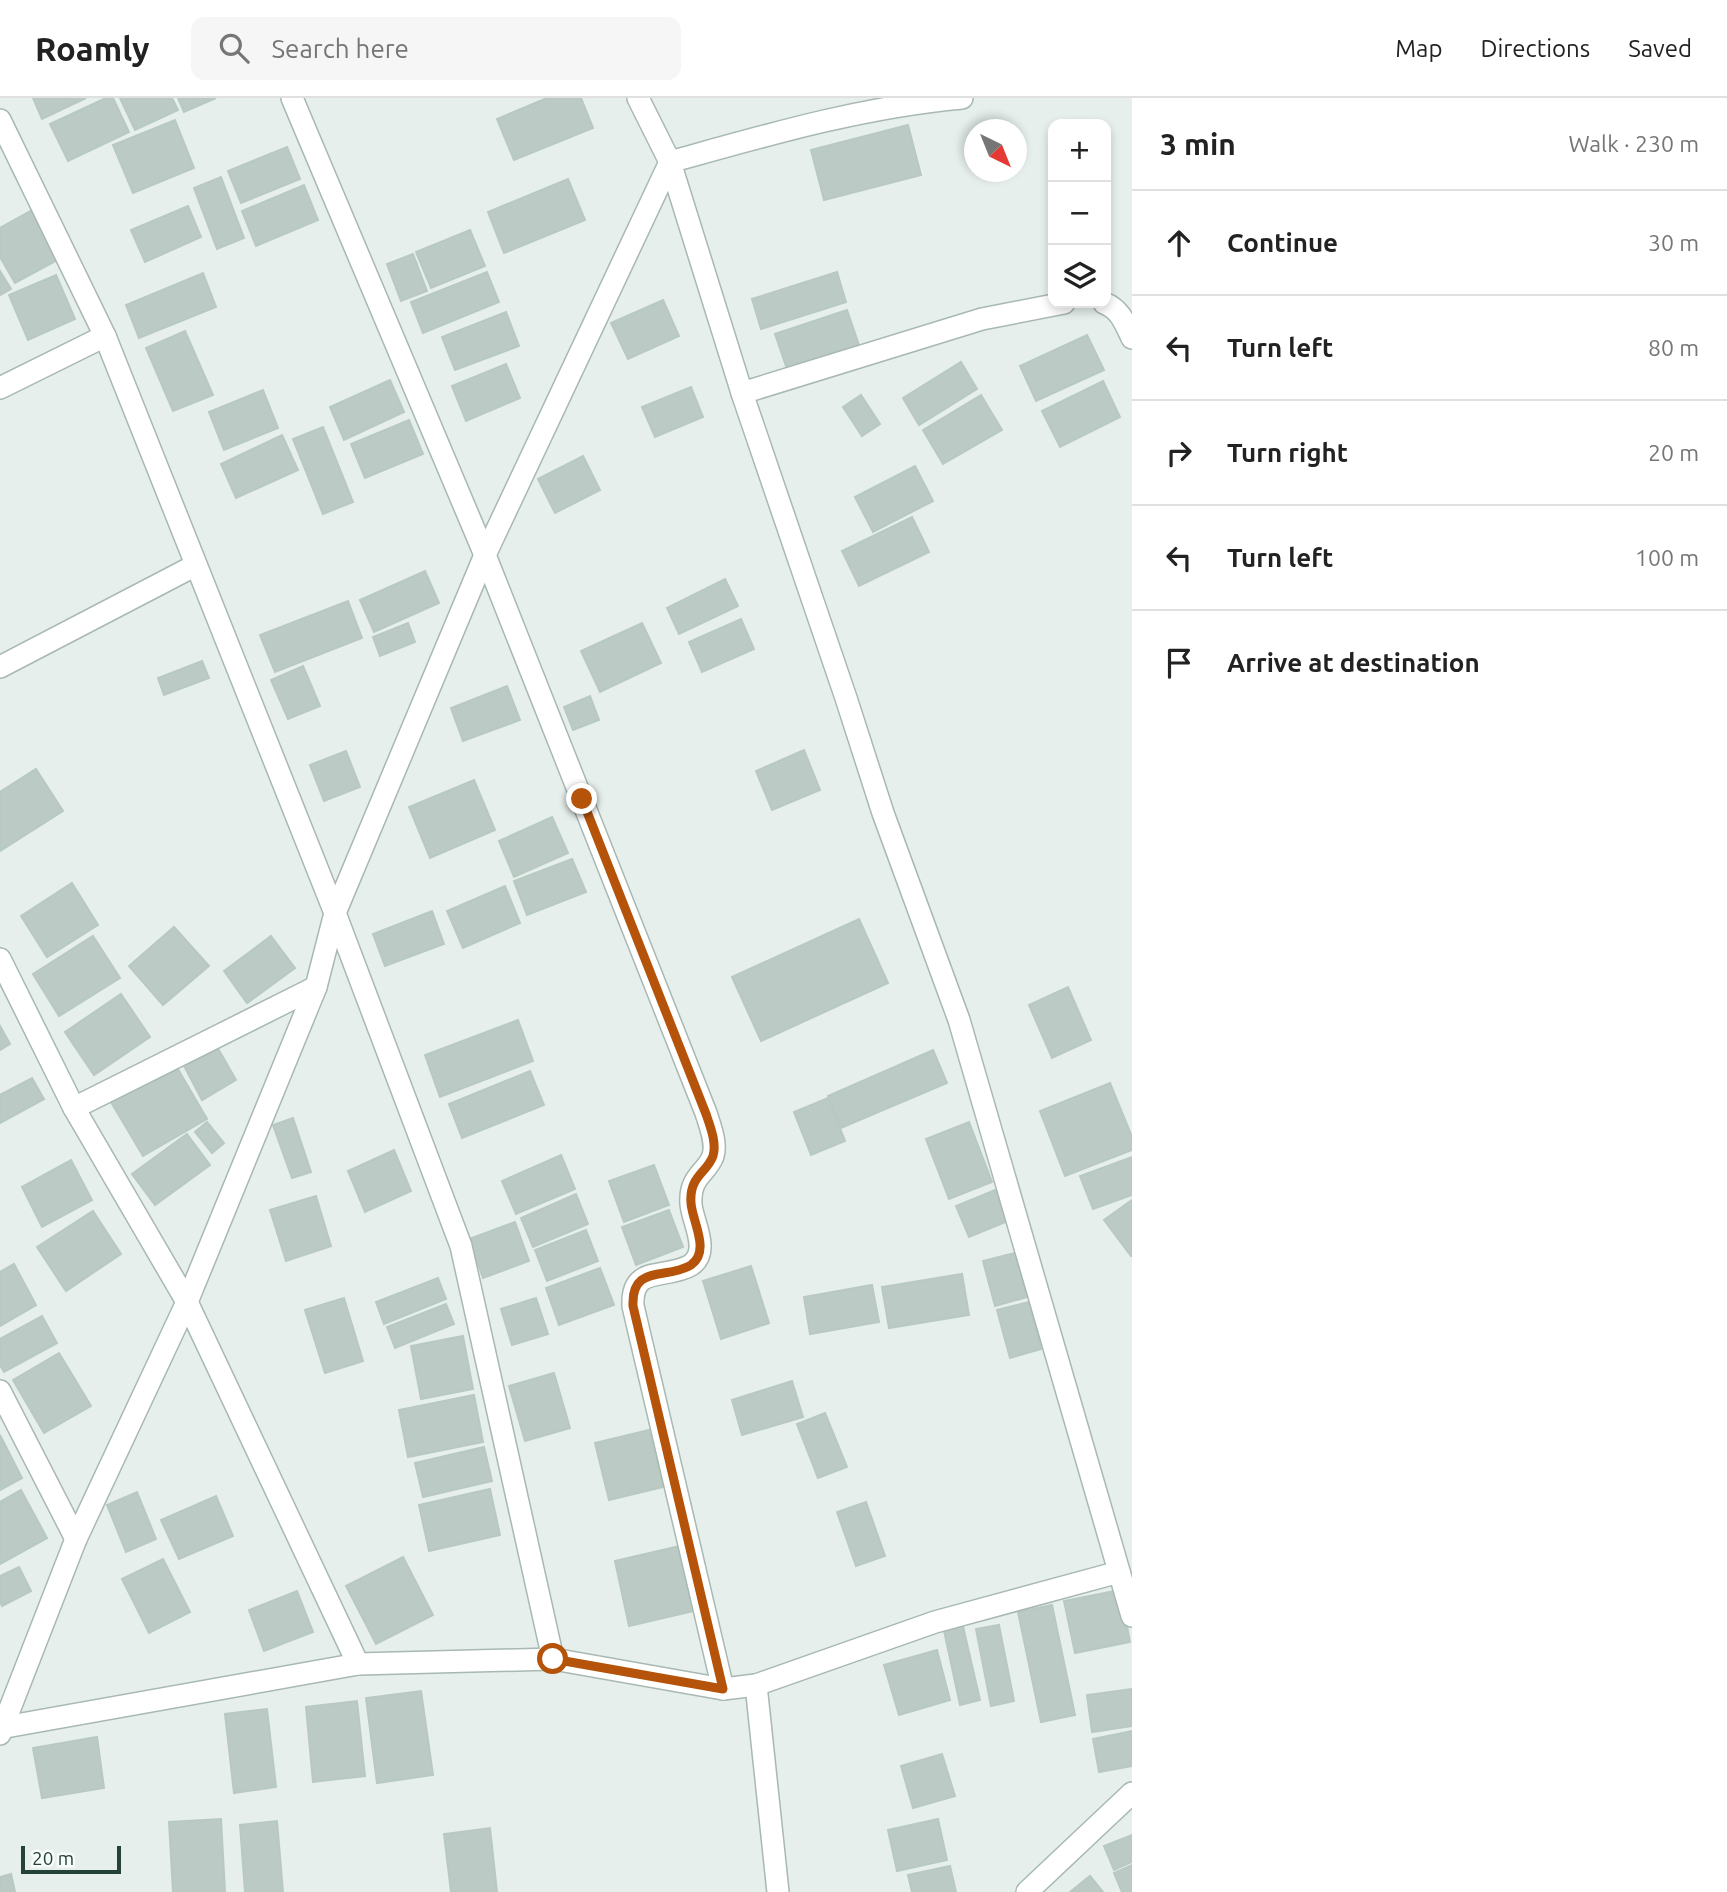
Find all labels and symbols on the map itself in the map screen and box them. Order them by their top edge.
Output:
north arrow [964,119,1027,182]
route end [566,783,597,814]
route start [537,1643,568,1674]
scale bar [21,1843,121,1875]

